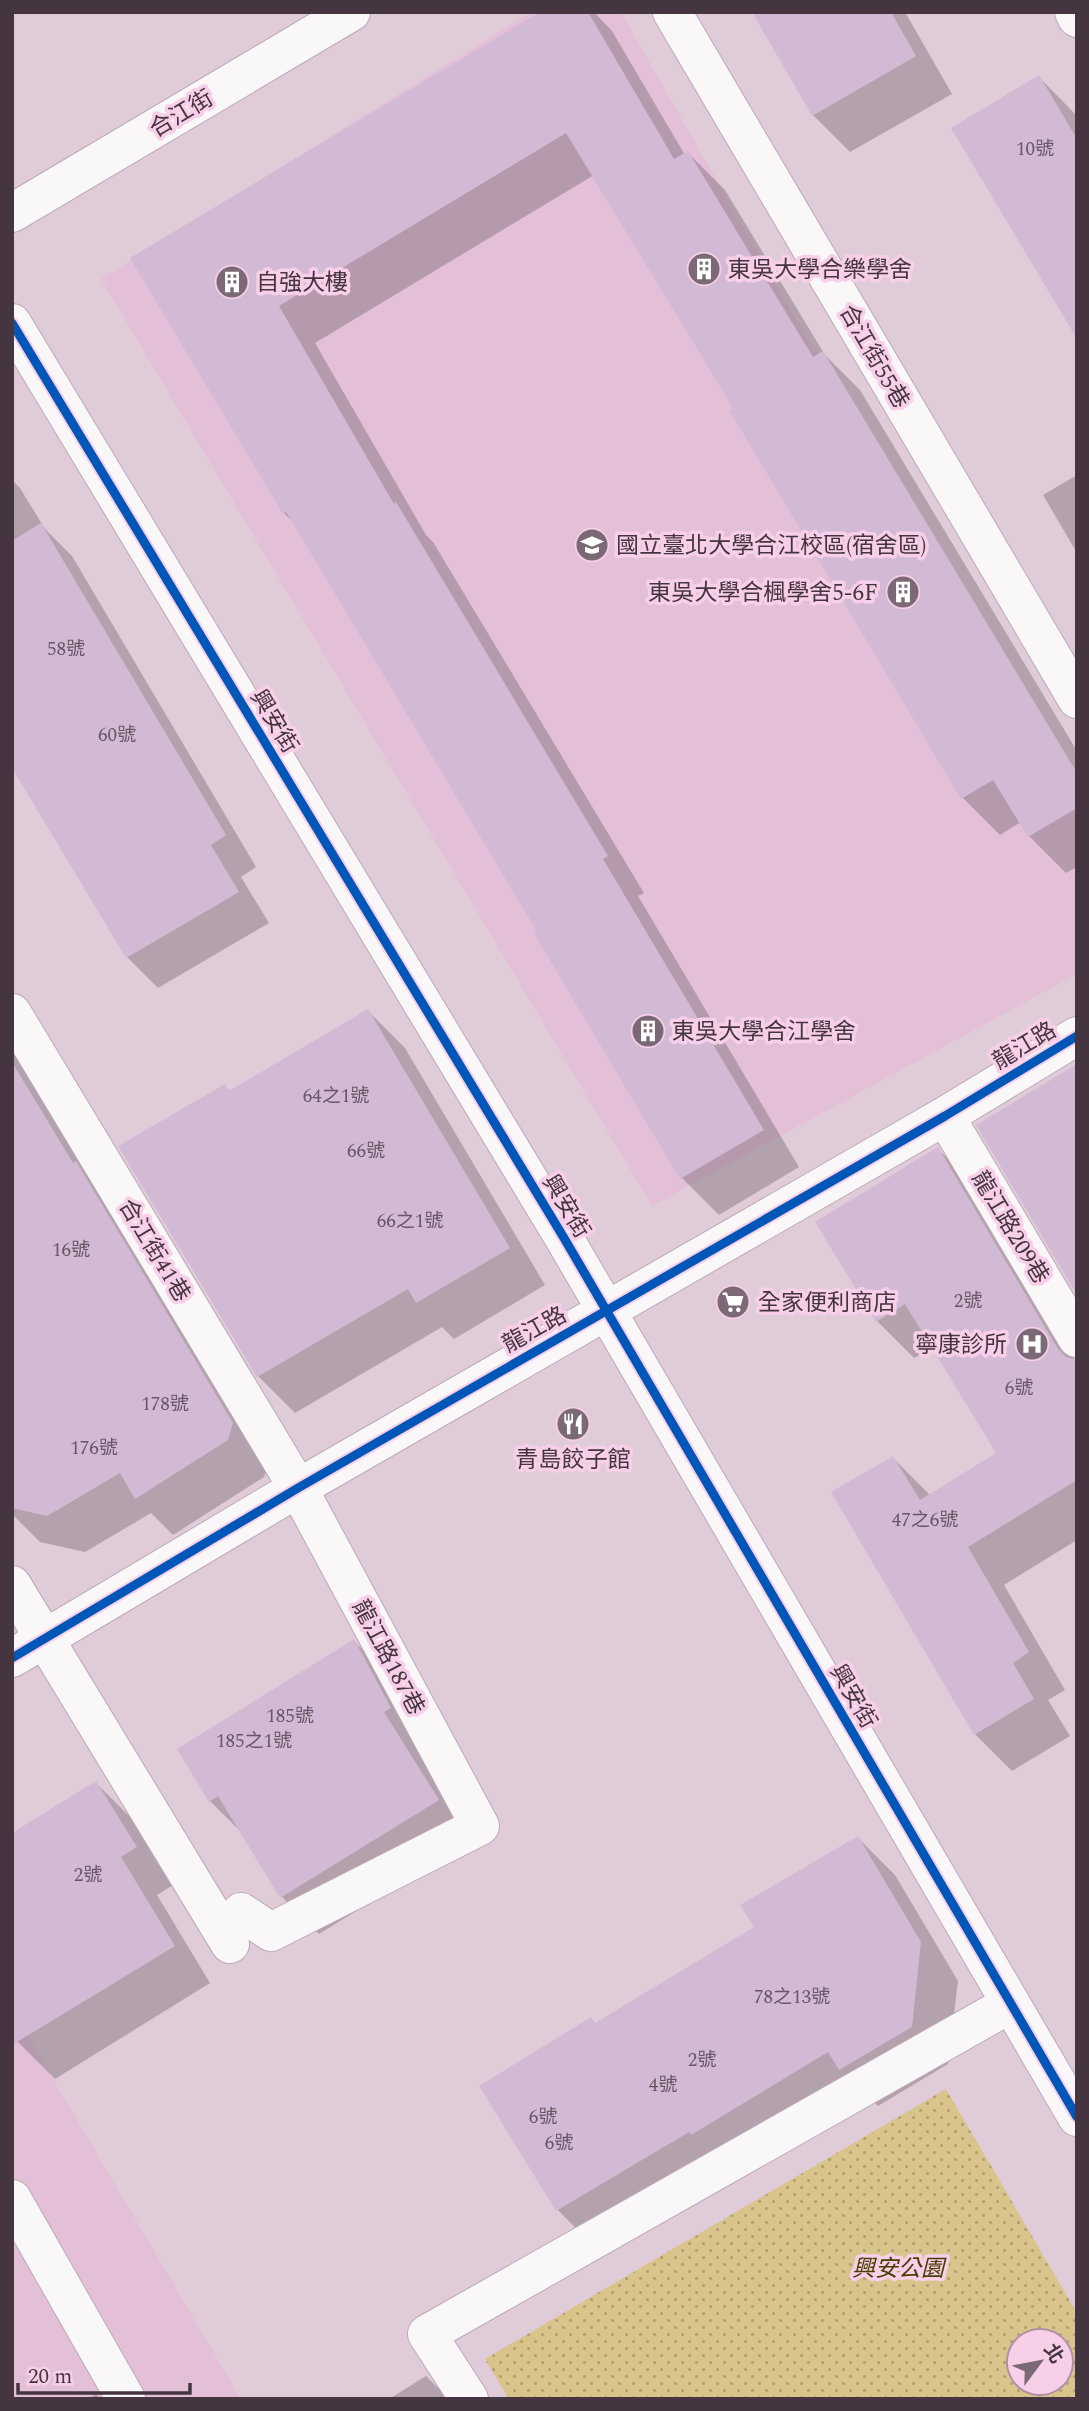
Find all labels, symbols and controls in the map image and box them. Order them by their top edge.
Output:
street label: 合江街 [143,82,220,147]
house number: 10號 [1016,135,1054,164]
building icon: 東吳大學合樂學舍 [685,250,723,288]
place label: 東吳大學合樂學舍 [728,253,912,288]
building icon: 自強大樓 [213,263,251,301]
place label: 自強大樓 [256,266,348,301]
street label: 合江街55巷 [830,298,918,415]
school or university icon: 國立臺北大學合江校區(宿舍區) [573,526,611,564]
place label: 國立臺北大學合江校區(宿舍區) [616,529,927,564]
building icon: 東吳大學合楓學舍5-6F [884,573,922,611]
place label: 東吳大學合楓學舍5-6F [648,576,878,611]
house number: 58號 [47,635,85,664]
street label: 興安街 [241,683,306,760]
house number: 60號 [98,721,136,750]
building icon: 東吳大學合江學舍 [629,1012,667,1050]
street label: 龍江路 [986,1014,1063,1079]
place label: 東吳大學合江學舍 [672,1015,856,1050]
house number: 64之1號 [303,1082,369,1111]
house number: 66號 [347,1137,385,1166]
street label: 龍江路209巷 [962,1165,1057,1291]
street label: 興安街 [533,1168,598,1245]
street label: 合江街41巷 [109,1192,198,1309]
house number: 66之1號 [377,1207,443,1236]
house number: 16號 [52,1236,90,1265]
supermarket icon: 全家便利商店 [714,1283,752,1321]
place label: 全家便利商店 [758,1286,896,1321]
house number: 2號 [954,1287,982,1316]
street label: 龍江路 [496,1298,573,1362]
hospital icon: 寧康診所 [1013,1325,1051,1363]
place label: 寧康診所 [915,1328,1007,1363]
house number: 6號 [1005,1374,1033,1403]
house number: 178號 [141,1390,189,1419]
restaurant icon: 青島餃子館 [554,1405,592,1443]
house number: 176號 [70,1434,118,1463]
place label: 青島餃子館 [516,1443,631,1478]
house number: 47之6號 [892,1506,958,1535]
street label: 龍江路187巷 [343,1594,433,1722]
street label: 興安街 [820,1658,885,1735]
house number: 185號 [266,1702,314,1731]
house number: 185之1號 [216,1727,292,1756]
house number: 2號 [74,1861,102,1890]
house number: 78之13號 [754,1983,830,2012]
house number: 2號 [688,2046,716,2075]
house number: 4號 [649,2071,677,2100]
house number: 6號 [529,2103,557,2132]
house number: 6號 [545,2129,573,2158]
park label: 興安公園 [852,2252,947,2287]
north arrow [1005,2327,1075,2397]
text: 北 [1036,2338,1070,2370]
scale bar [18,2352,189,2396]
text: 20 m [28,2361,72,2393]

